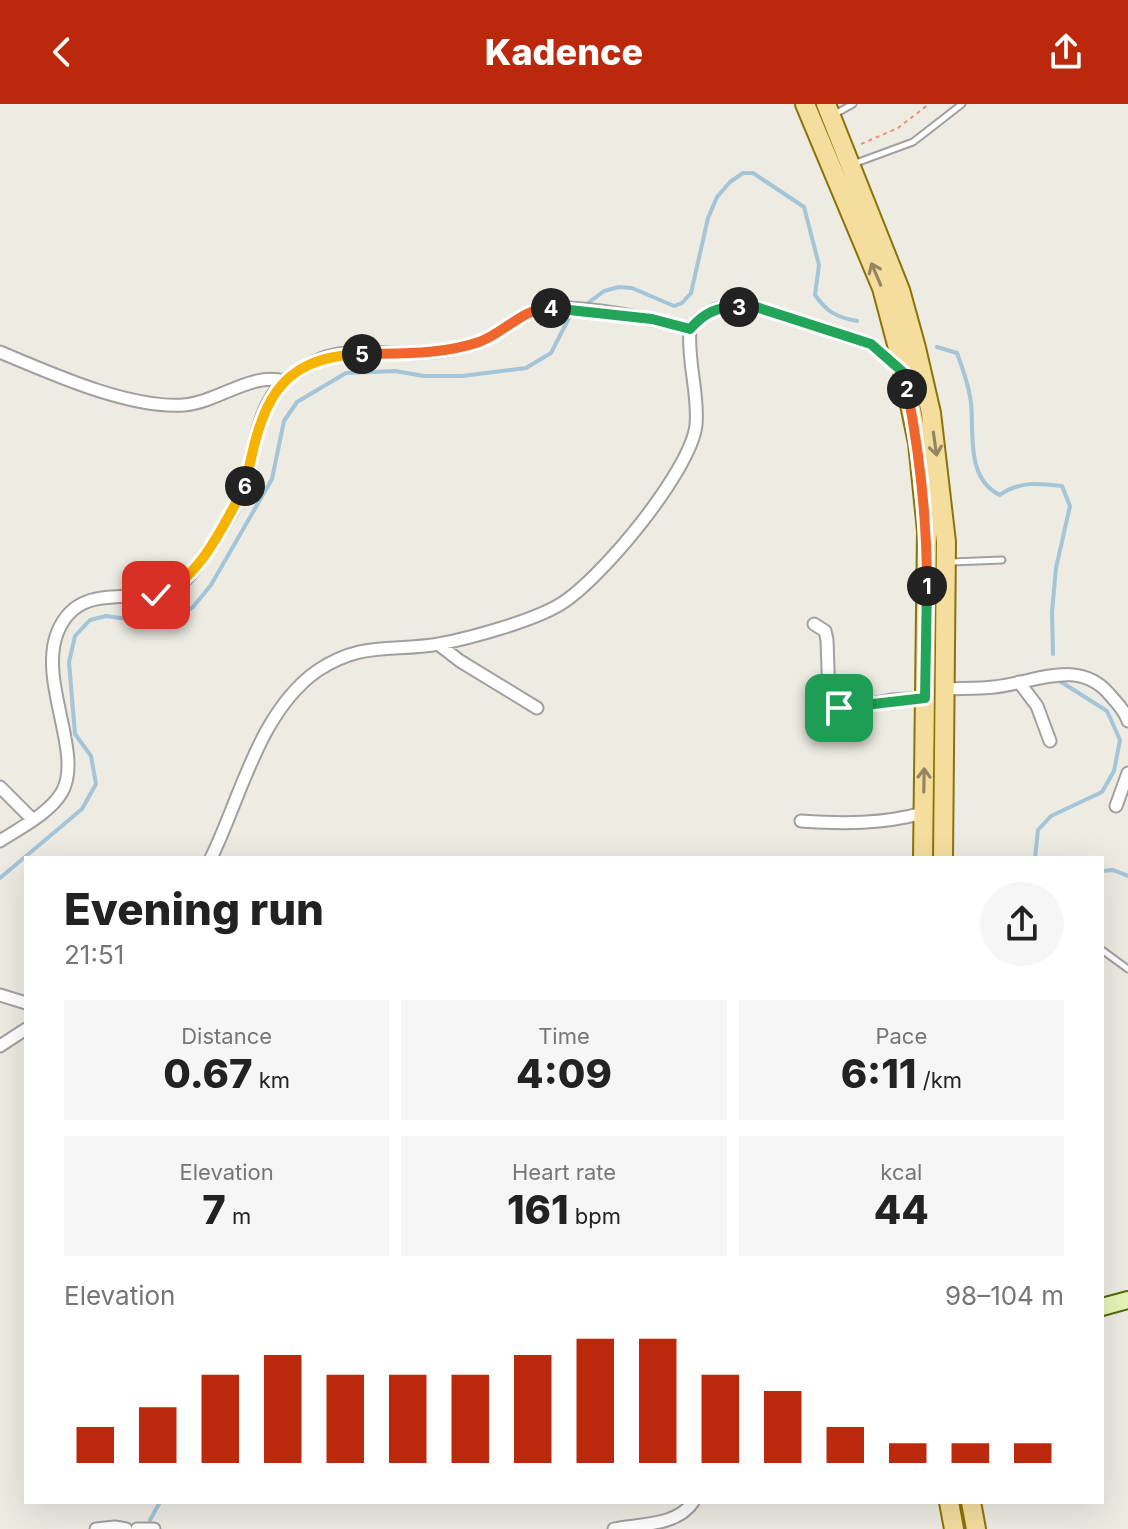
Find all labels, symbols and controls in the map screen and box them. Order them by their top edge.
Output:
icon: back [40,30,84,74]
text: Kadence [485,30,643,74]
icon: share [1044,30,1088,74]
one-way arrow [868,262,882,287]
pin: 3 [719,287,759,327]
pin: 4 [531,288,571,328]
text: 3 [732,294,746,320]
text: 4 [544,295,558,321]
pin: 5 [342,334,382,374]
text: 5 [355,341,369,367]
pin: 2 [887,369,927,409]
text: 2 [900,376,914,402]
one-way arrow [928,430,943,456]
pin: 6 [225,466,265,506]
text: 6 [238,473,252,499]
pin [122,561,190,629]
pin: 1 [907,566,947,606]
icon: check [134,573,178,617]
text: 1 [922,573,932,599]
pin [805,674,873,742]
icon: arrive [817,686,861,730]
one-way arrow [916,767,932,794]
text: Evening run [64,882,324,936]
button: share [980,882,1064,966]
text: 21:51 [64,939,124,970]
text: Distance [181,1023,272,1049]
text: Time [538,1023,590,1049]
text: Pace [875,1023,927,1049]
text: 0.67 [163,1049,253,1098]
text: 4:09 [516,1049,612,1098]
text: 6:11 [841,1049,917,1098]
text: km [253,1067,290,1093]
text: /km [917,1067,962,1093]
text: Elevation [180,1159,274,1185]
text: Heart rate [512,1159,616,1185]
text: kcal [880,1159,922,1185]
text: 7 [202,1185,226,1234]
text: 161 [507,1185,569,1234]
text: 44 [874,1185,929,1234]
text: m [226,1203,251,1229]
text: bpm [569,1203,621,1229]
text: Elevation [64,1280,175,1311]
text: 98–104 m [945,1280,1064,1311]

